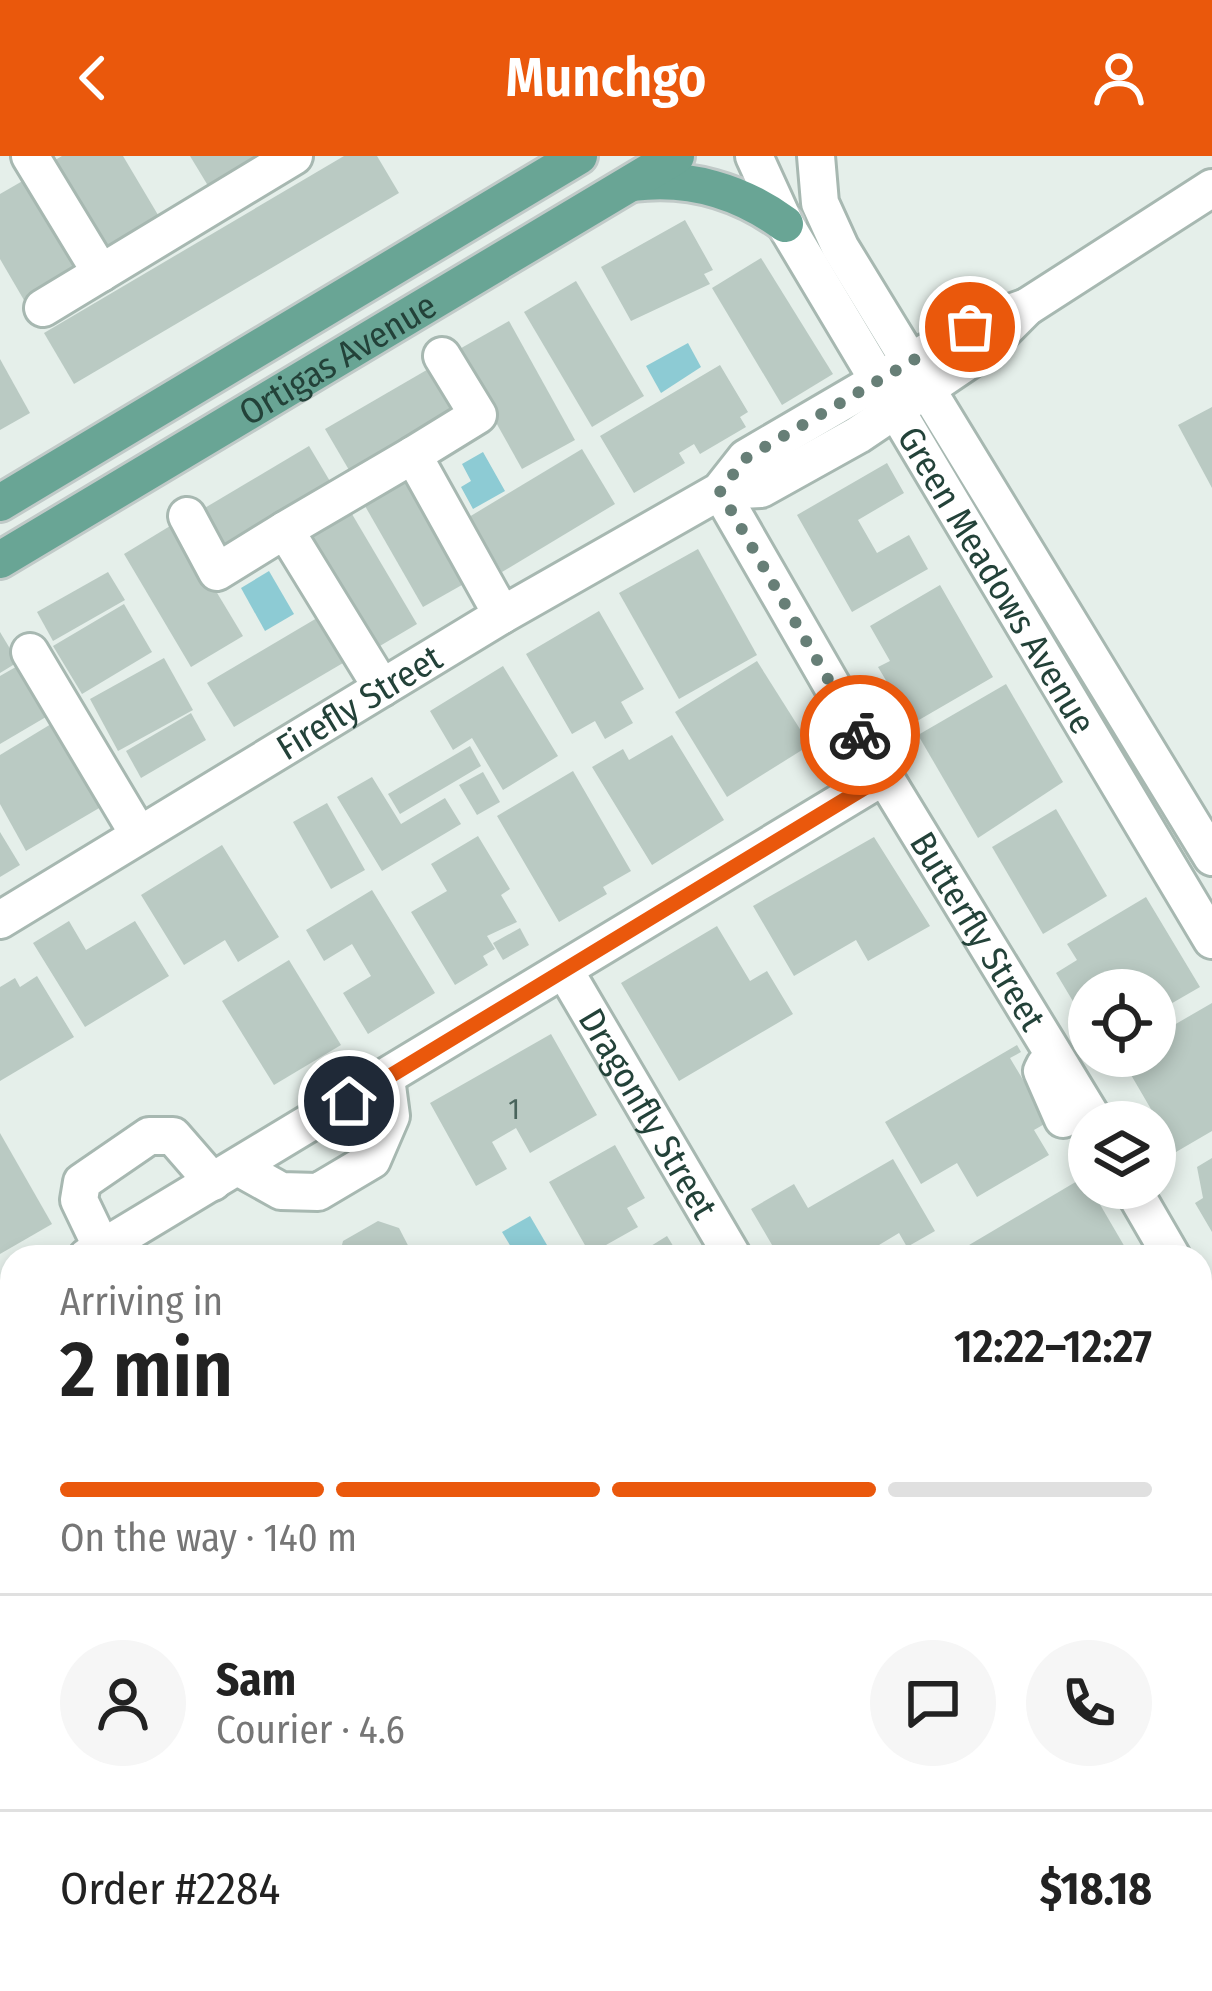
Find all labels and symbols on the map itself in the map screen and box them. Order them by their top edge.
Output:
pin [919,276,1021,378]
street label: Ortigas Avenue [231,283,444,435]
street label: Green Meadows Avenue [888,419,1105,742]
street label: Firefly Street [269,636,450,770]
courier [800,675,920,795]
street label: Butterfly Street [900,824,1055,1039]
street label: Dragonfly Street [569,1001,727,1227]
pin [298,1050,400,1152]
house number: 1 [508,1091,520,1127]

